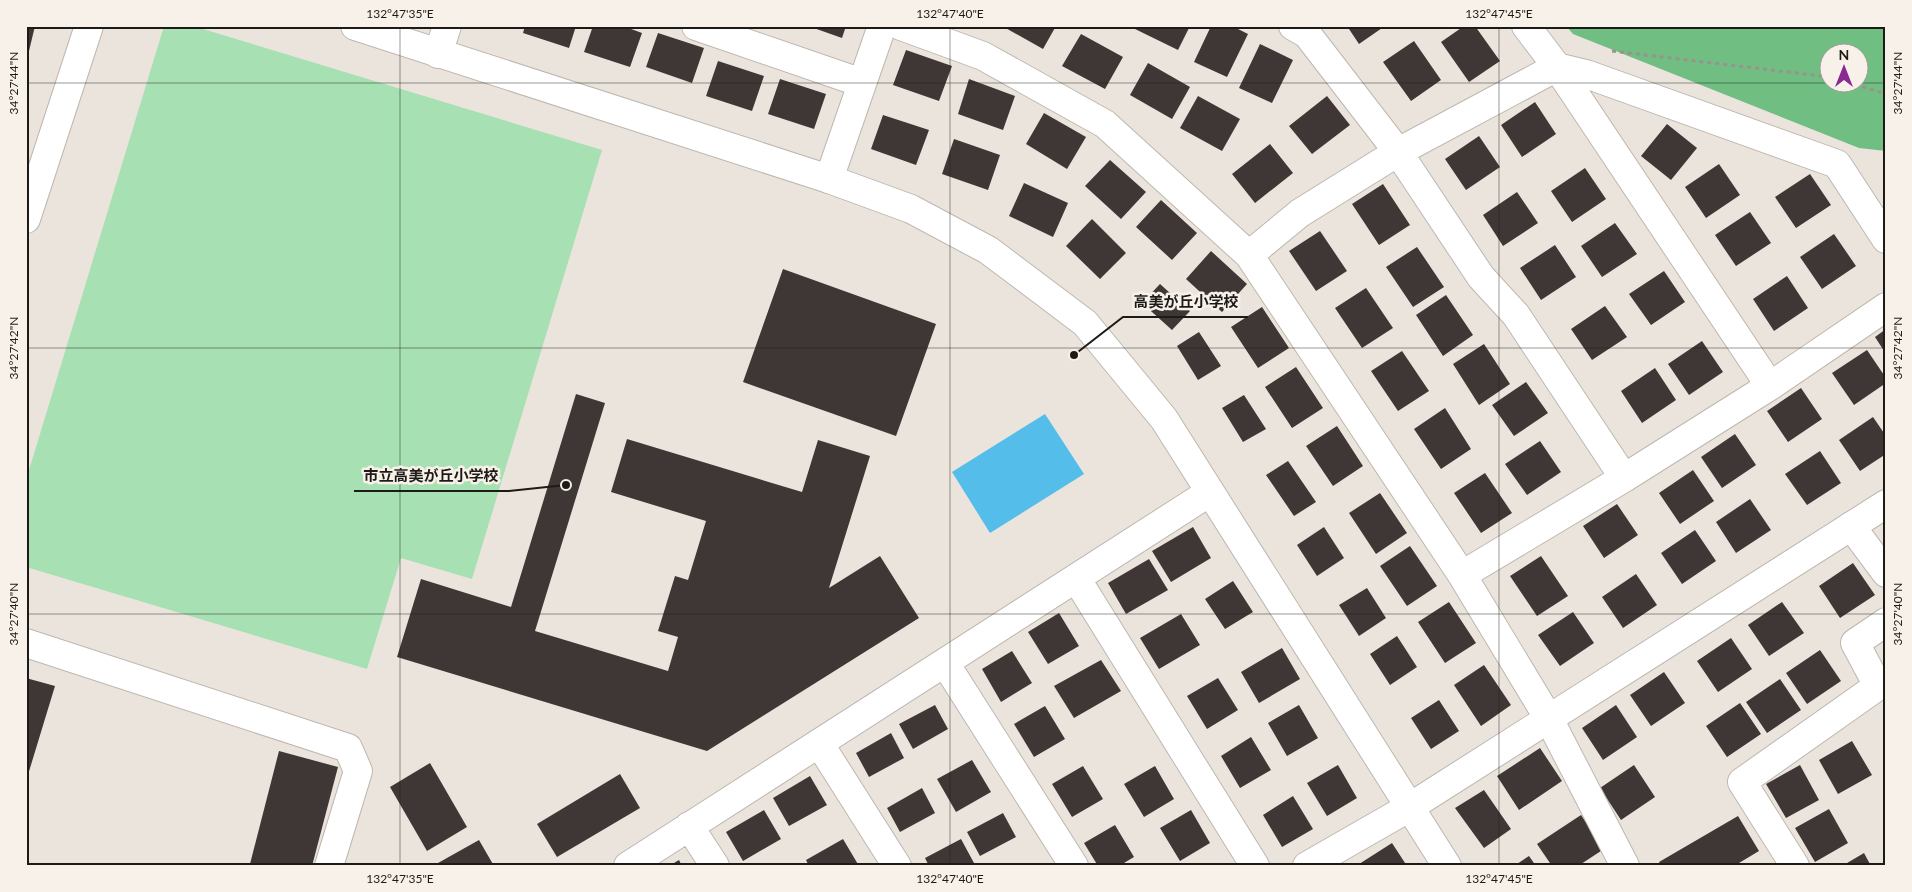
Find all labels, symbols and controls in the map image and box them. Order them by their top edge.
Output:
text: 132°47'35"E [366,6,434,21]
text: 132°47'40"E [916,6,984,21]
text: 132°47'45"E [1465,6,1533,21]
north arrow [1820,42,1870,92]
text: N [1839,46,1849,63]
text: 34°27'44"N [6,52,21,114]
text: 34°27'44"N [1890,52,1905,114]
callout: 高美が丘小学校 [1123,287,1248,317]
text: 高美が丘小学校 [1133,292,1239,310]
text: 34°27'42"N [6,317,21,379]
text: 34°27'42"N [1890,317,1905,379]
callout: 市立高美が丘小学校 [354,461,509,491]
text: 市立高美が丘小学校 [363,466,499,484]
text: 34°27'40"N [6,583,21,645]
text: 34°27'40"N [1890,583,1905,645]
text: 132°47'35"E [366,871,434,886]
text: 132°47'40"E [916,871,984,886]
text: 132°47'45"E [1465,871,1533,886]

